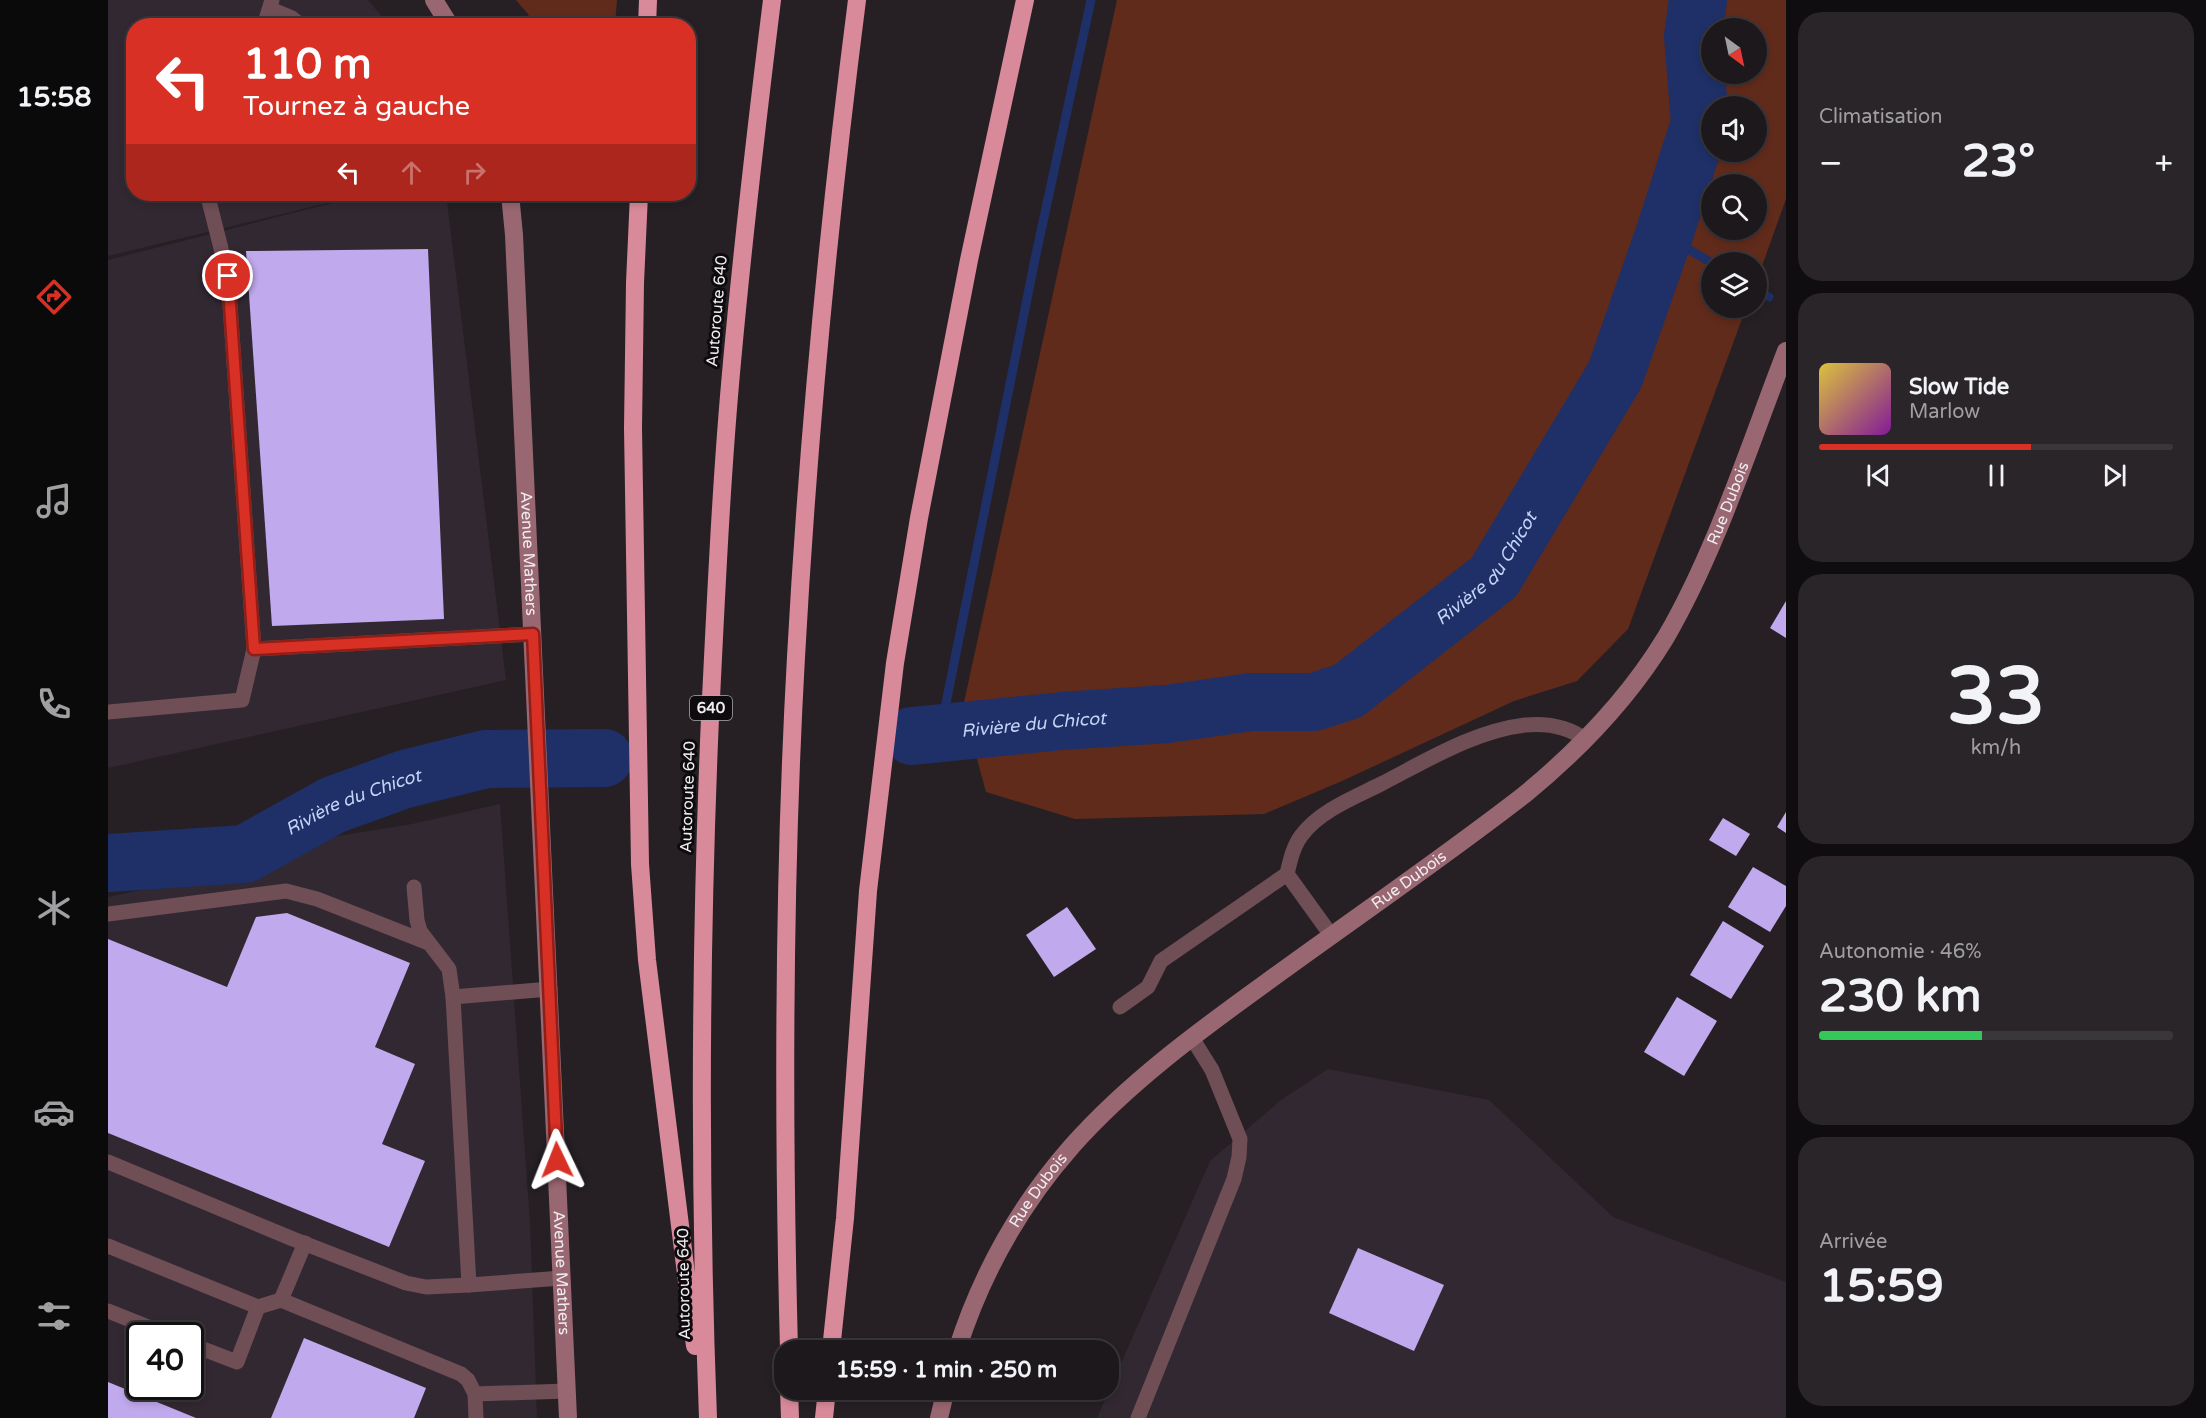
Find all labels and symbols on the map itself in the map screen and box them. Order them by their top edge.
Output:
north arrow [1701,18,1767,84]
pin [202,250,253,301]
street label: Autoroute 640 [702,254,732,368]
street label: Rue Dubois [1703,459,1754,548]
street label: Avenue Mathers [516,491,541,616]
water label: Rivière du Chicot [1431,506,1542,630]
road number: 640 [690,696,732,720]
water label: Rivière du Chicot [960,707,1109,742]
street label: Autoroute 640 [676,741,700,853]
water label: Rivière du Chicot [282,764,425,840]
street label: Rue Dubois [1368,846,1450,914]
position arrow [525,1128,589,1192]
street label: Rue Dubois [1005,1149,1072,1231]
street label: Avenue Mathers [549,1210,574,1335]
street label: Autoroute 640 [673,1228,695,1340]
speed limit sign: 40 [126,1322,204,1400]

